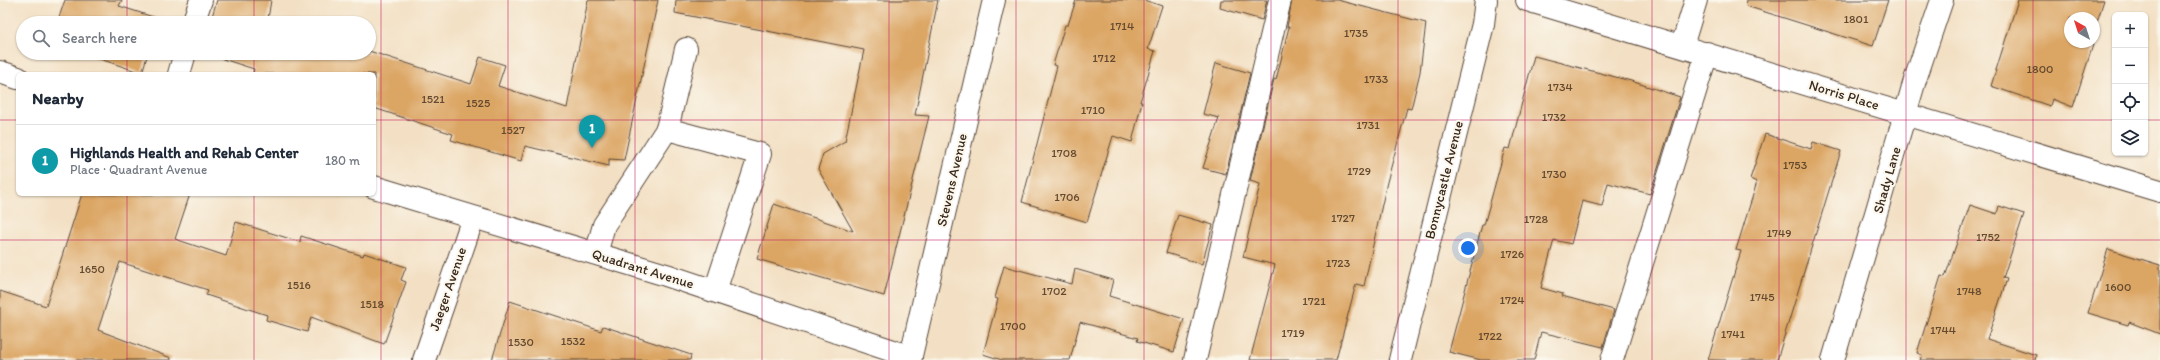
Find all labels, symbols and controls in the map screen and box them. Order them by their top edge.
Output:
house number: 1801 [1843,12,1869,26]
north arrow [2064,12,2100,48]
map controls [2112,12,2148,156]
button: + [2112,12,2148,48]
search box [16,16,376,60]
house number: 1714 [1110,19,1134,33]
house number: 1735 [1344,26,1368,40]
icon: search [30,27,52,49]
text: Search here [62,29,137,47]
button: − [2112,48,2148,84]
house number: 1712 [1092,51,1116,65]
house number: 1800 [2027,62,2053,76]
house number: 1733 [1364,72,1389,86]
street label: Norris Place [1807,76,1882,114]
house number: 1734 [1547,80,1573,94]
button: locate [2112,84,2148,120]
text: Nearby [32,88,84,108]
house number: 1521 [421,92,445,106]
house number: 1525 [466,96,490,110]
house number: 1710 [1081,103,1105,117]
house number: 1732 [1542,110,1567,124]
pin: 1 [579,115,605,148]
house number: 1731 [1356,118,1380,132]
street label: Bonnycastle Avenue [1421,119,1467,241]
button: layers [2112,120,2148,156]
house number: 1527 [501,123,525,137]
street label: Stevens Avenue [933,132,971,228]
text: Highlands Health and Rehab Center [70,144,299,162]
street label: Shady Lane [1869,144,1905,215]
house number: 1708 [1051,146,1077,160]
text: 1 [42,153,48,168]
text: 180 m [325,153,360,168]
house number: 1753 [1783,158,1808,172]
text: Place · Quadrant Avenue [70,162,207,177]
house number: 1729 [1347,164,1371,178]
house number: 1730 [1541,167,1567,181]
house number: 1706 [1054,190,1080,204]
house number: 1727 [1331,211,1355,225]
house number: 1728 [1524,212,1549,226]
house number: 1749 [1766,226,1792,240]
house number: 1752 [1976,230,2001,244]
your location [1458,238,1478,258]
street label: Jaeger Avenue [426,245,470,333]
street label: Quadrant Avenue [590,245,696,293]
house number: 1726 [1500,247,1524,261]
house number: 1723 [1326,256,1351,270]
house number: 1650 [79,262,105,276]
house number: 1516 [287,278,311,292]
house number: 1600 [2105,280,2131,294]
house number: 1702 [1041,284,1067,298]
house number: 1748 [1956,284,1982,298]
house number: 1745 [1749,290,1775,304]
house number: 1724 [1499,293,1525,307]
house number: 1721 [1302,294,1326,308]
house number: 1518 [360,297,384,311]
house number: 1700 [1000,319,1026,333]
house number: 1744 [1930,323,1956,337]
house number: 1719 [1281,326,1305,340]
house number: 1741 [1721,327,1746,341]
house number: 1722 [1478,329,1503,343]
house number: 1532 [561,334,586,348]
house number: 1530 [508,335,534,349]

